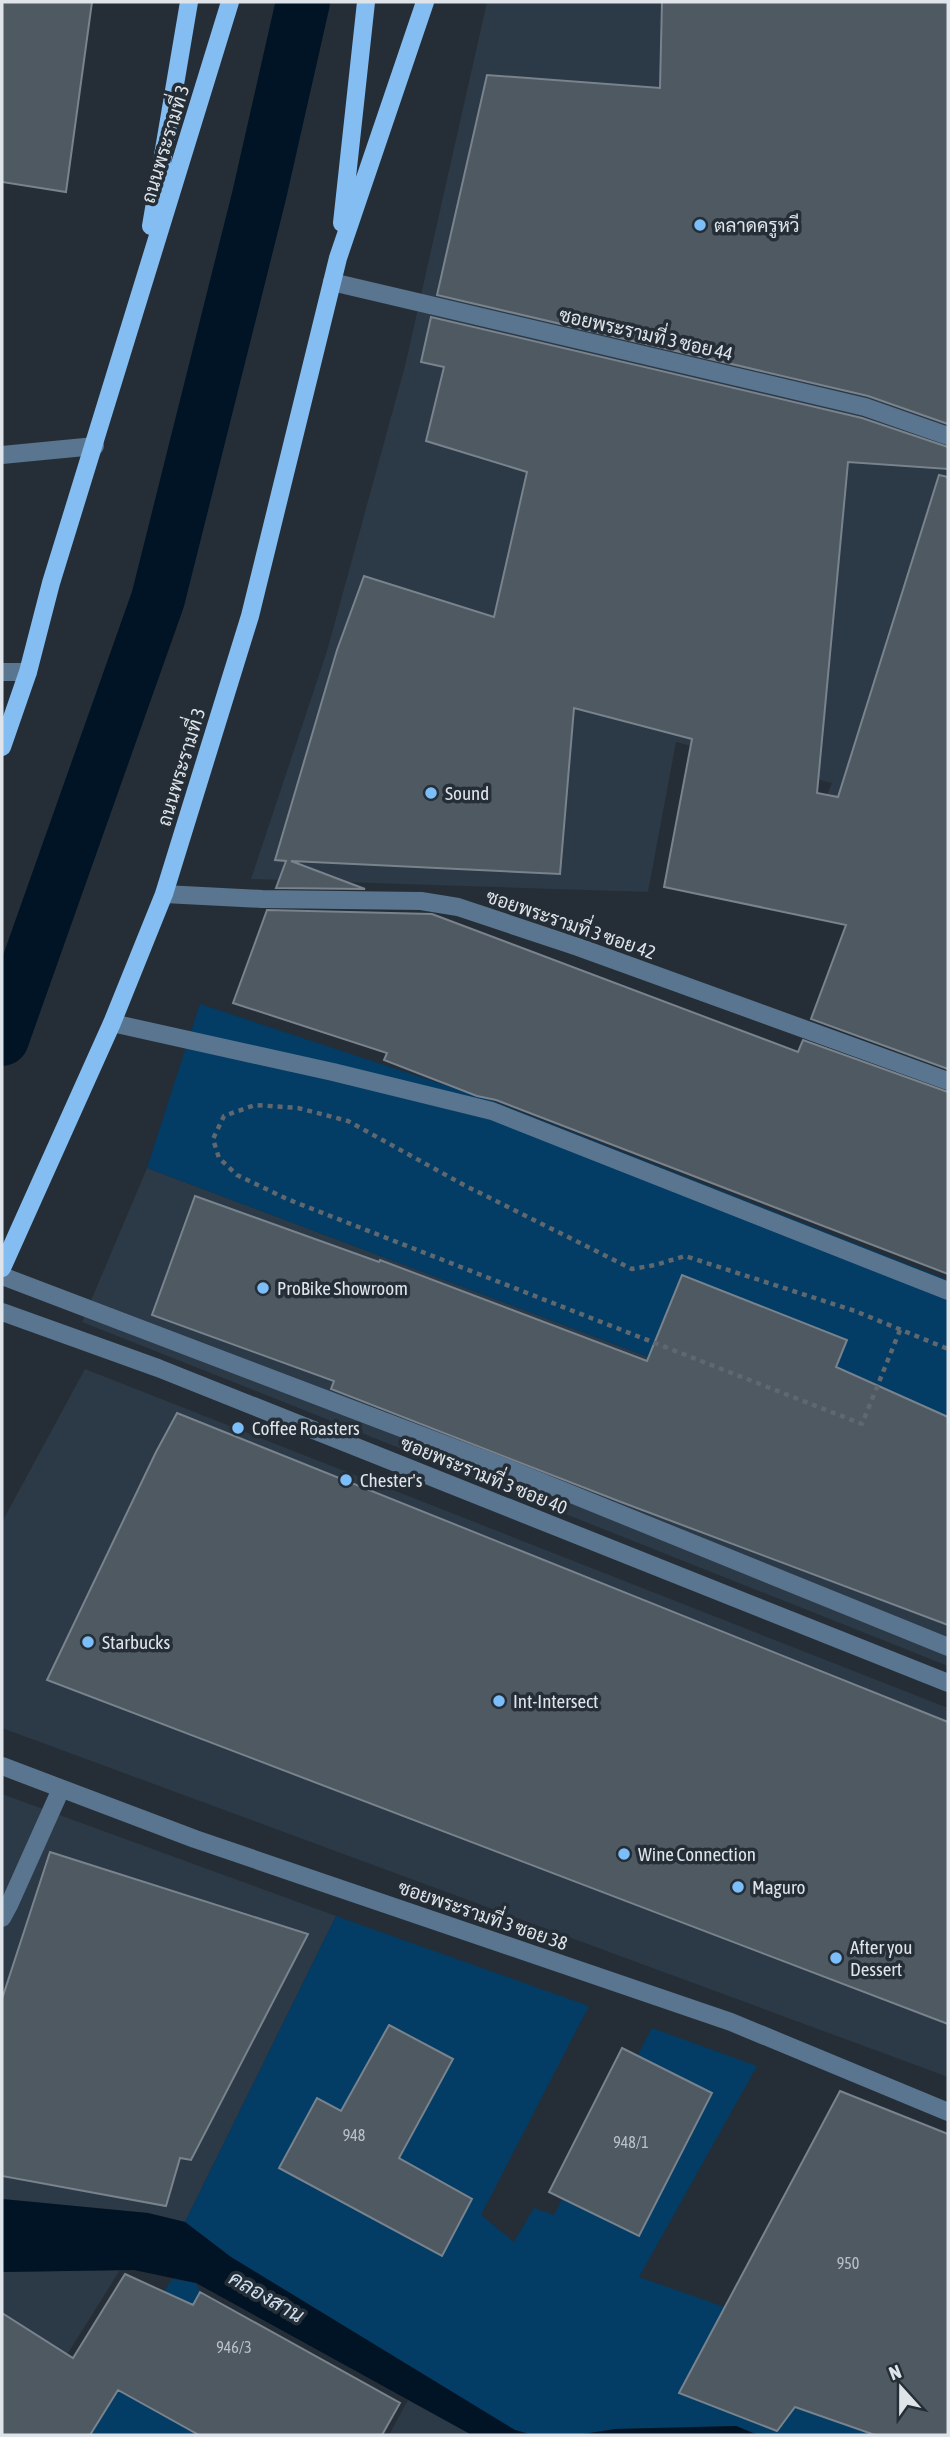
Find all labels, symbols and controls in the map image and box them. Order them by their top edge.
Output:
street label: ถนนพระรามที่ 3 [131,81,193,206]
place label: ตลาดครูหวี [714,213,799,239]
marker: ตลาดครูหวี [692,217,708,233]
street label: ซอยพระรามที่ 3 ซอย 44 [557,297,736,365]
street label: ถนนพระรามที่ 3 [147,704,209,829]
place label: Sound [445,782,489,804]
marker: Sound [423,785,439,801]
street label: ซอยพระรามที่ 3 ซอย 42 [483,879,661,963]
place label: ProBike Showroom [277,1277,408,1299]
marker: ProBike Showroom [255,1280,271,1296]
place label: Coffee Roasters [252,1417,360,1439]
marker: Coffee Roasters [230,1420,246,1436]
street label: ซอยพระรามที่ 3 ซอย 40 [398,1426,573,1518]
place label: Chester's [360,1469,423,1491]
marker: Chester's [338,1472,354,1488]
place label: Starbucks [102,1631,170,1653]
marker: Starbucks [80,1634,96,1650]
place label: Int-Intersect [513,1690,599,1712]
marker: Int-Intersect [491,1693,507,1709]
place label: Wine Connection [638,1843,756,1865]
marker: Wine Connection [616,1846,632,1862]
street label: ซอยพระรามที่ 3 ซอย 38 [395,1870,573,1954]
place label: Maguro [752,1876,806,1898]
marker: Maguro [730,1879,746,1895]
place label: After you Dessert [850,1936,912,1980]
marker: After you Dessert [828,1950,844,1966]
house number: 948 [343,2126,365,2144]
house number: 948/1 [613,2133,649,2151]
house number: 950 [837,2254,859,2272]
water label: คลองสาน [225,2265,309,2327]
house number: 946/3 [216,2338,252,2356]
north arrow [866,2353,936,2423]
text: N [886,2360,904,2384]

